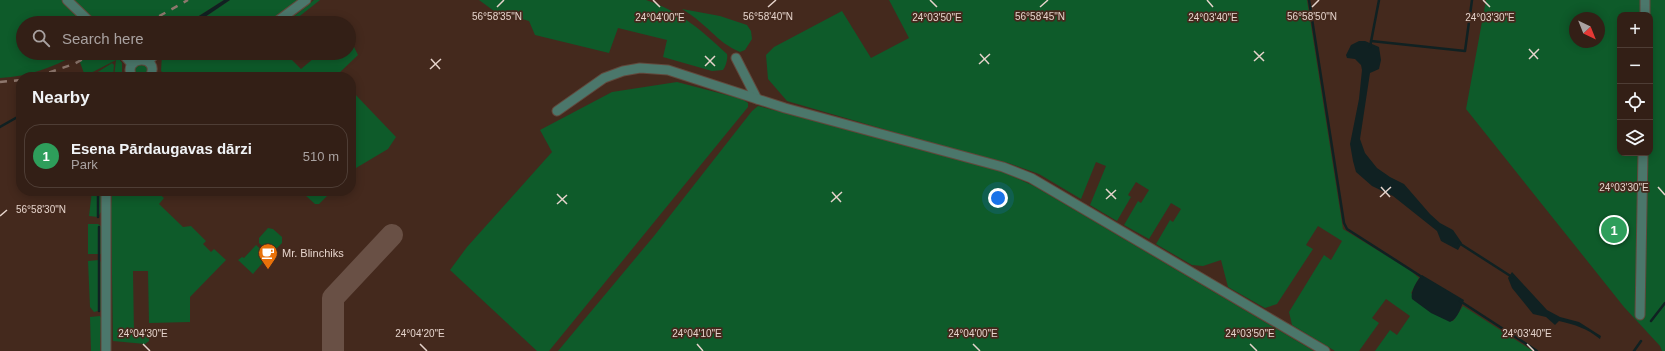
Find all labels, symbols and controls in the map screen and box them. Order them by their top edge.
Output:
text: 56°58'35"N [472,11,522,22]
text: 56°58'40"N [743,11,793,22]
text: 56°58'45"N [1015,11,1065,22]
text: 56°58'50"N [1287,11,1337,22]
text: 24°04'00"E [635,12,685,23]
text: 24°03'50"E [912,12,962,23]
text: 24°03'40"E [1188,12,1238,23]
text: 24°03'30"E [1465,12,1515,23]
north arrow [1569,12,1605,48]
map controls [1617,12,1653,156]
button: + [1617,12,1653,48]
search box [16,16,356,60]
icon: search [30,27,52,49]
text: Search here [62,30,144,47]
button: − [1617,48,1653,84]
button: locate [1617,84,1653,120]
text: Nearby [32,88,90,107]
button: layers [1617,120,1653,156]
text: Esena Pārdaugavas dārzi [71,140,252,157]
text: 1 [42,149,50,164]
text: 510 m [303,149,339,164]
text: Park [71,157,98,172]
text: 24°03'30"E [1599,182,1649,193]
your location [988,188,1008,208]
text: 56°58'30"N [16,204,66,215]
pin: 1 [1601,215,1627,245]
cafe icon: Mr. Blinchiks [257,242,279,270]
place label: Mr. Blinchiks [282,247,344,259]
text: 24°04'30"E [118,328,168,339]
text: 24°04'20"E [395,328,445,339]
text: 24°04'10"E [672,328,722,339]
text: 24°04'00"E [948,328,998,339]
text: 24°03'50"E [1225,328,1275,339]
text: 24°03'40"E [1502,328,1552,339]

